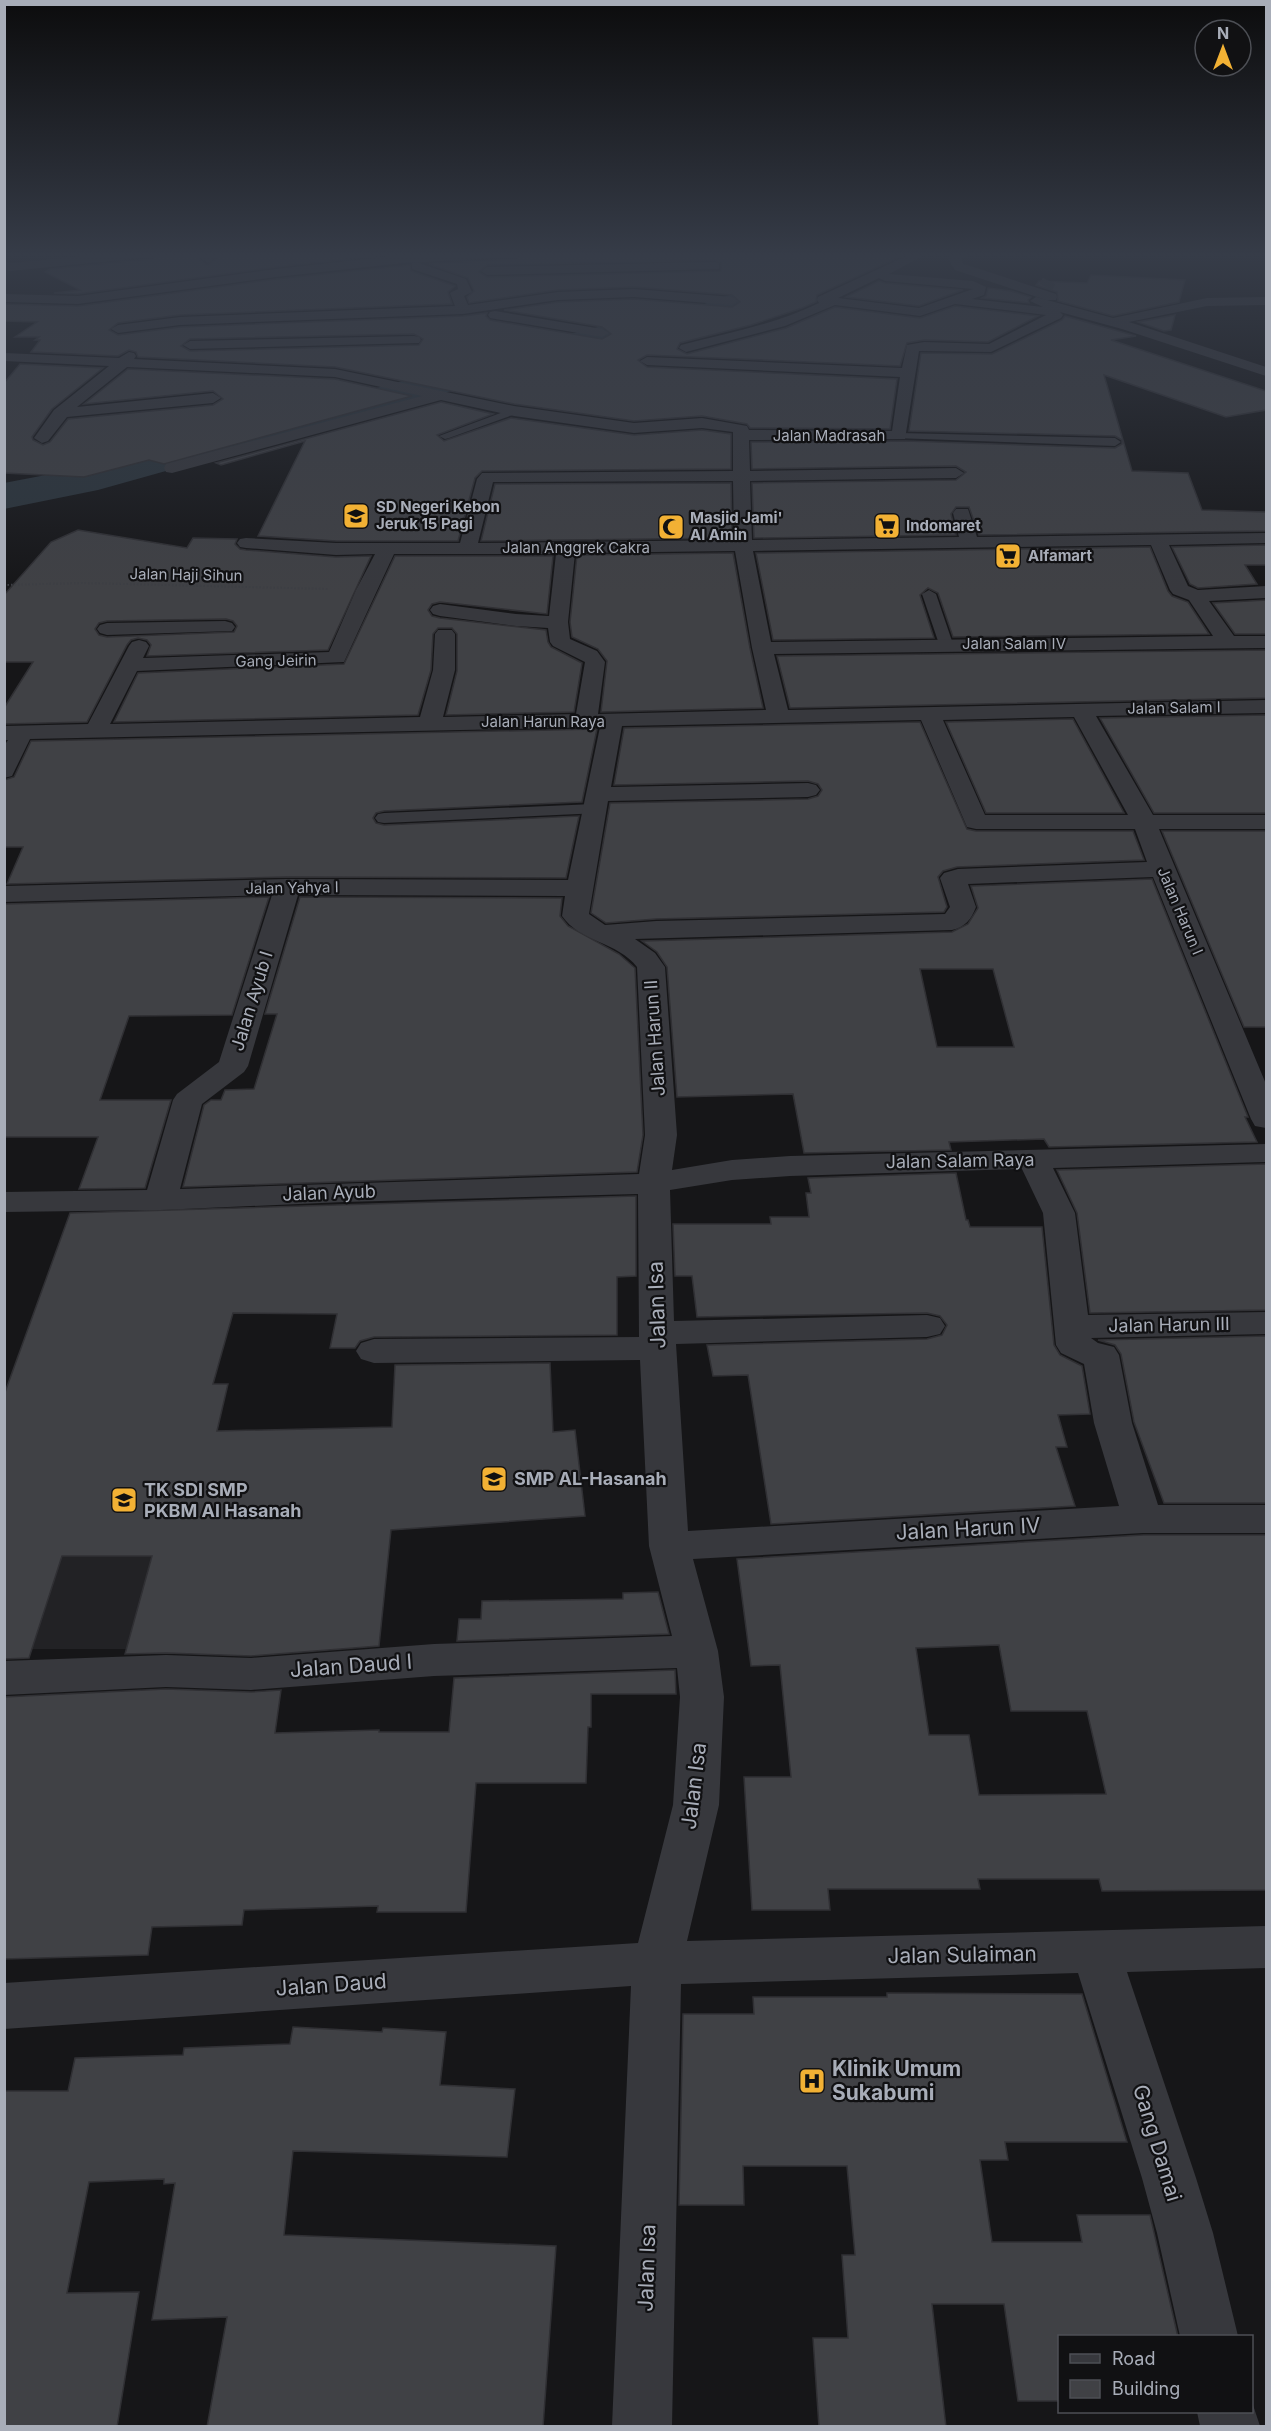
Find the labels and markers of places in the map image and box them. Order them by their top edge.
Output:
place label: SD Negeri Kebon Jeruk 15 Pagi [376,497,500,533]
school or university icon: SD Negeri Kebon Jeruk 15 Pagi [341,501,371,531]
place label: Masjid Jami' Al Amin [690,508,783,544]
supermarket icon: Indomaret [872,511,902,541]
mosque icon: Masjid Jami' Al Amin [656,512,686,542]
place label: Indomaret [906,516,981,535]
supermarket icon: Alfamart [993,541,1023,571]
place label: Alfamart [1028,546,1092,565]
school or university icon: SMP AL-Hasanah [479,1464,509,1494]
place label: SMP AL-Hasanah [514,1468,667,1489]
place label: TK SDI SMP PKBM Al Hasanah [144,1479,301,1521]
school or university icon: TK SDI SMP PKBM Al Hasanah [109,1485,139,1515]
place label: Klinik Umum Sukabumi [832,2056,961,2105]
hospital icon: Klinik Umum Sukabumi [797,2066,827,2096]

